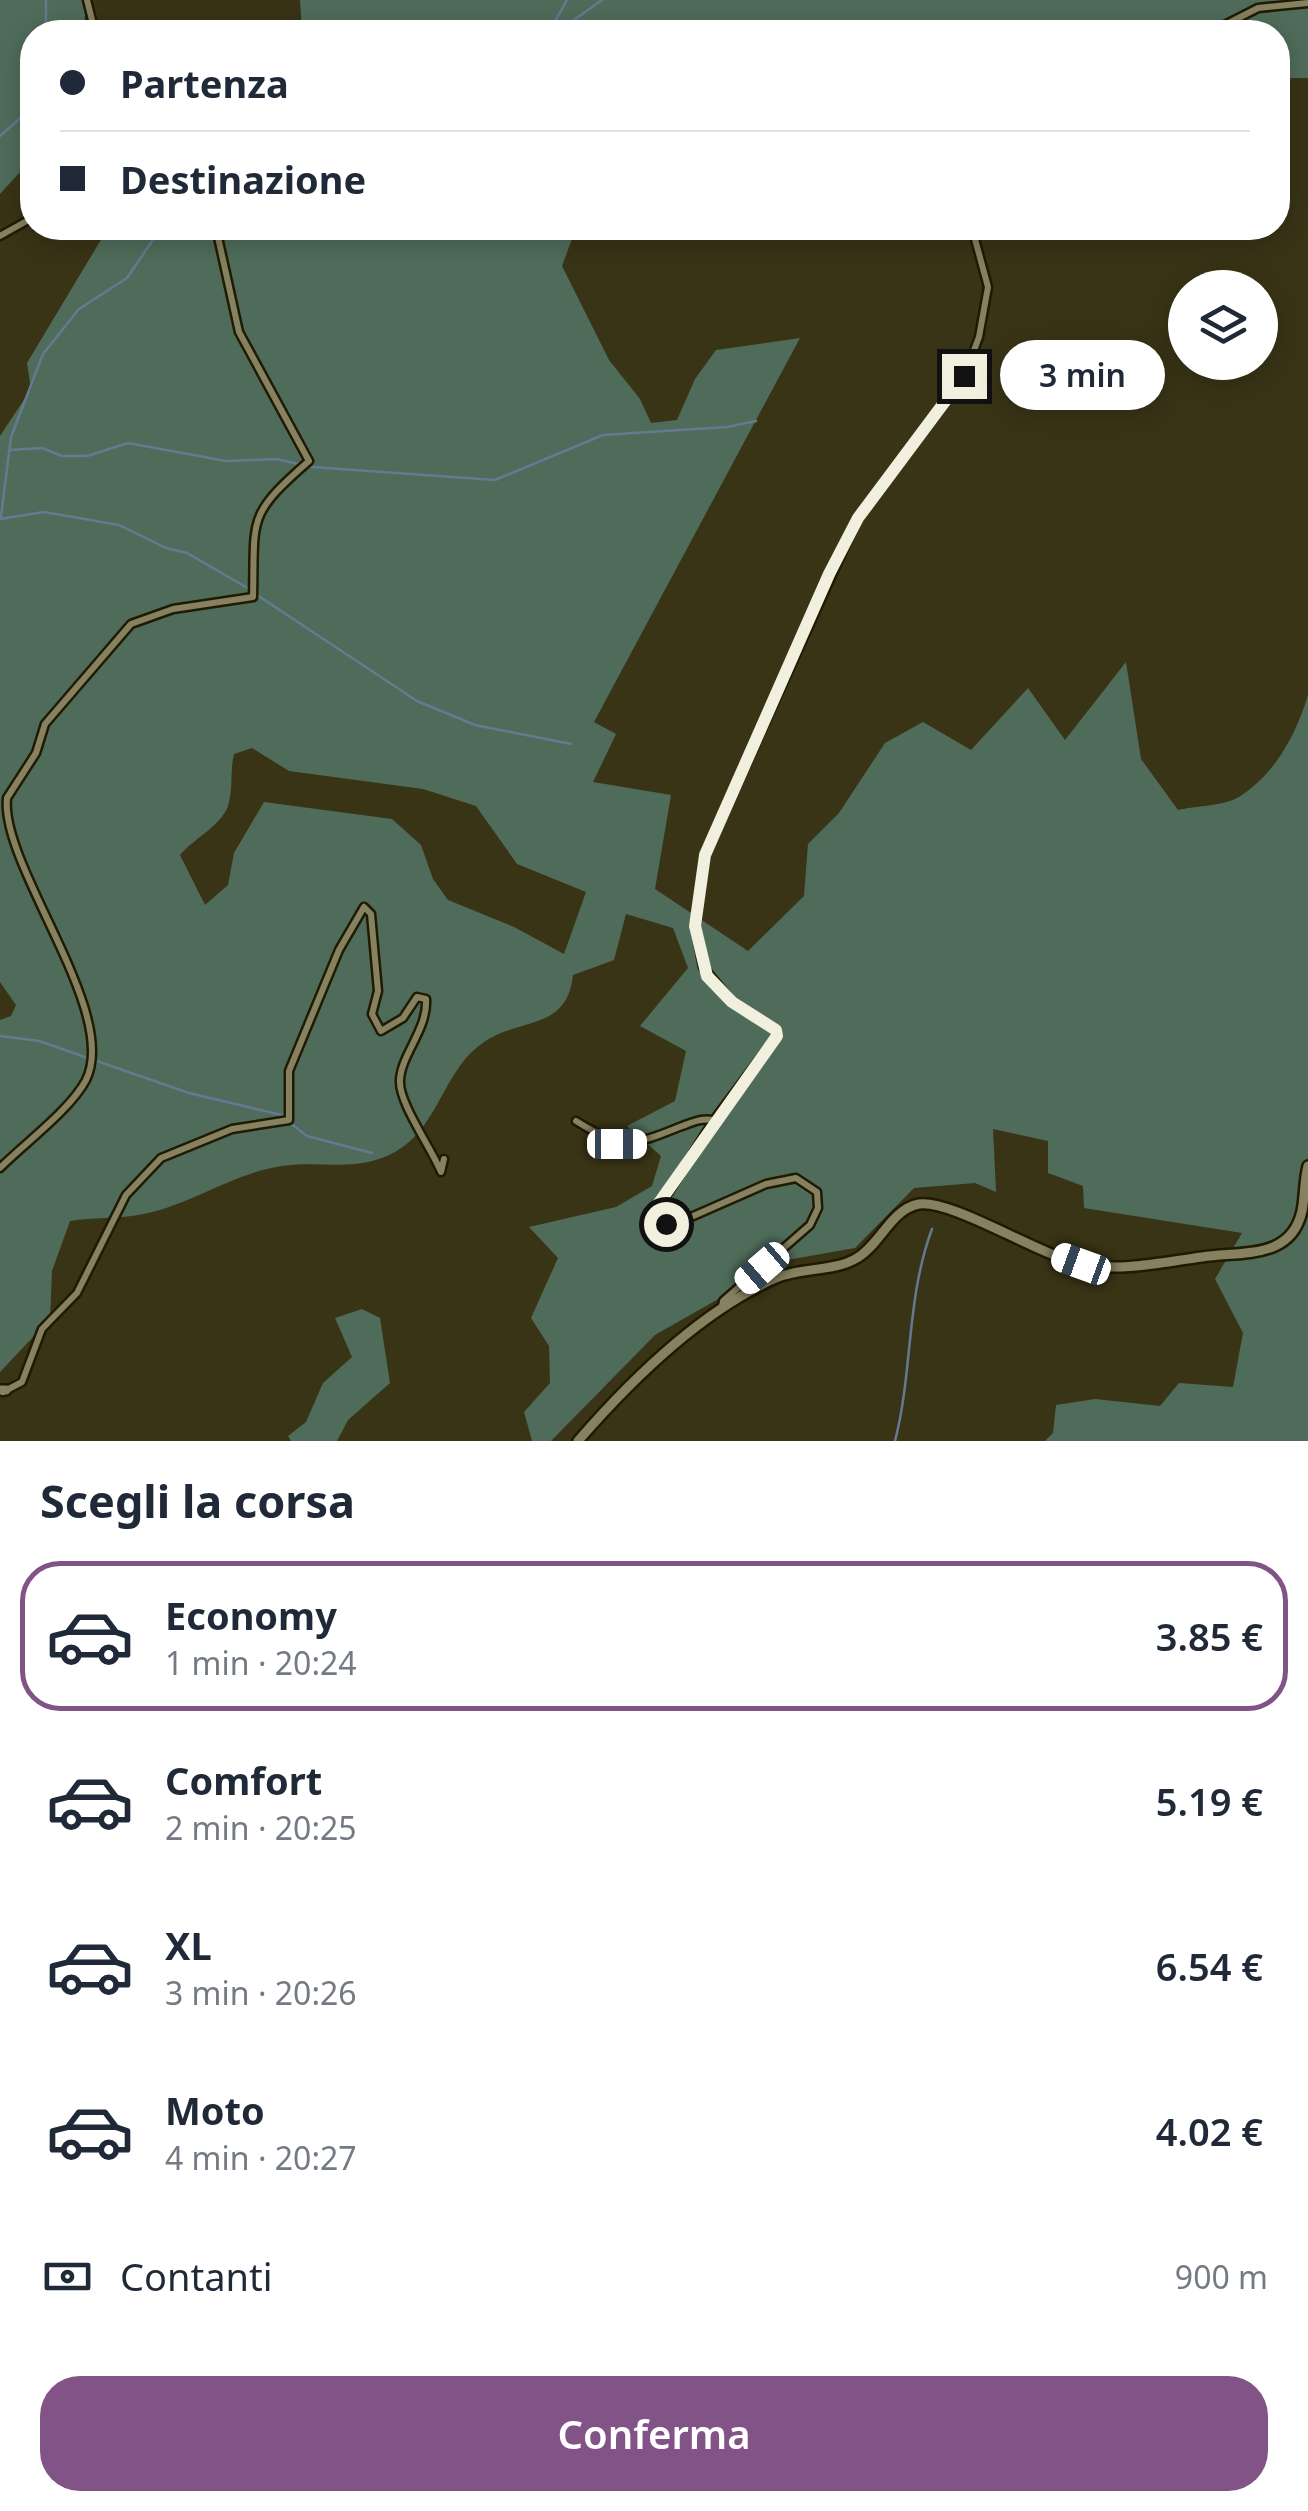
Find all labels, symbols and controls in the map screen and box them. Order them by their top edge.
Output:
text: Partenza [120,57,289,109]
text: Destinazione [120,153,366,205]
map controls [1168,270,1278,380]
button: layers [1168,270,1278,380]
callout: 3 min [999,341,1164,411]
text: 3 min [1039,353,1126,396]
route end [942,354,987,399]
car [587,1129,647,1159]
route start [644,1202,689,1247]
car [730,1237,794,1299]
car [1048,1240,1114,1288]
text: Scegli la corsa [40,1470,355,1531]
text: Economy [165,1589,337,1641]
icon: car [45,1591,135,1681]
text: 3.85 € [1156,1610,1263,1662]
text: 1 min · 20:24 [165,1641,357,1684]
text: Comfort [165,1754,322,1806]
icon: car [45,1756,135,1846]
text: 5.19 € [1156,1775,1263,1827]
text: 2 min · 20:25 [165,1806,357,1849]
text: XL [165,1919,212,1971]
icon: car [45,1921,135,2011]
text: 6.54 € [1156,1940,1263,1992]
text: 3 min · 20:26 [165,1971,357,2014]
text: Moto [165,2084,265,2136]
icon: car [45,2086,135,2176]
text: 4.02 € [1156,2105,1263,2157]
text: 4 min · 20:27 [165,2136,357,2179]
icon: cash [40,2249,95,2304]
text: Contanti [120,2250,273,2302]
text: 900 m [1175,2255,1268,2298]
button: Conferma [40,2376,1268,2491]

